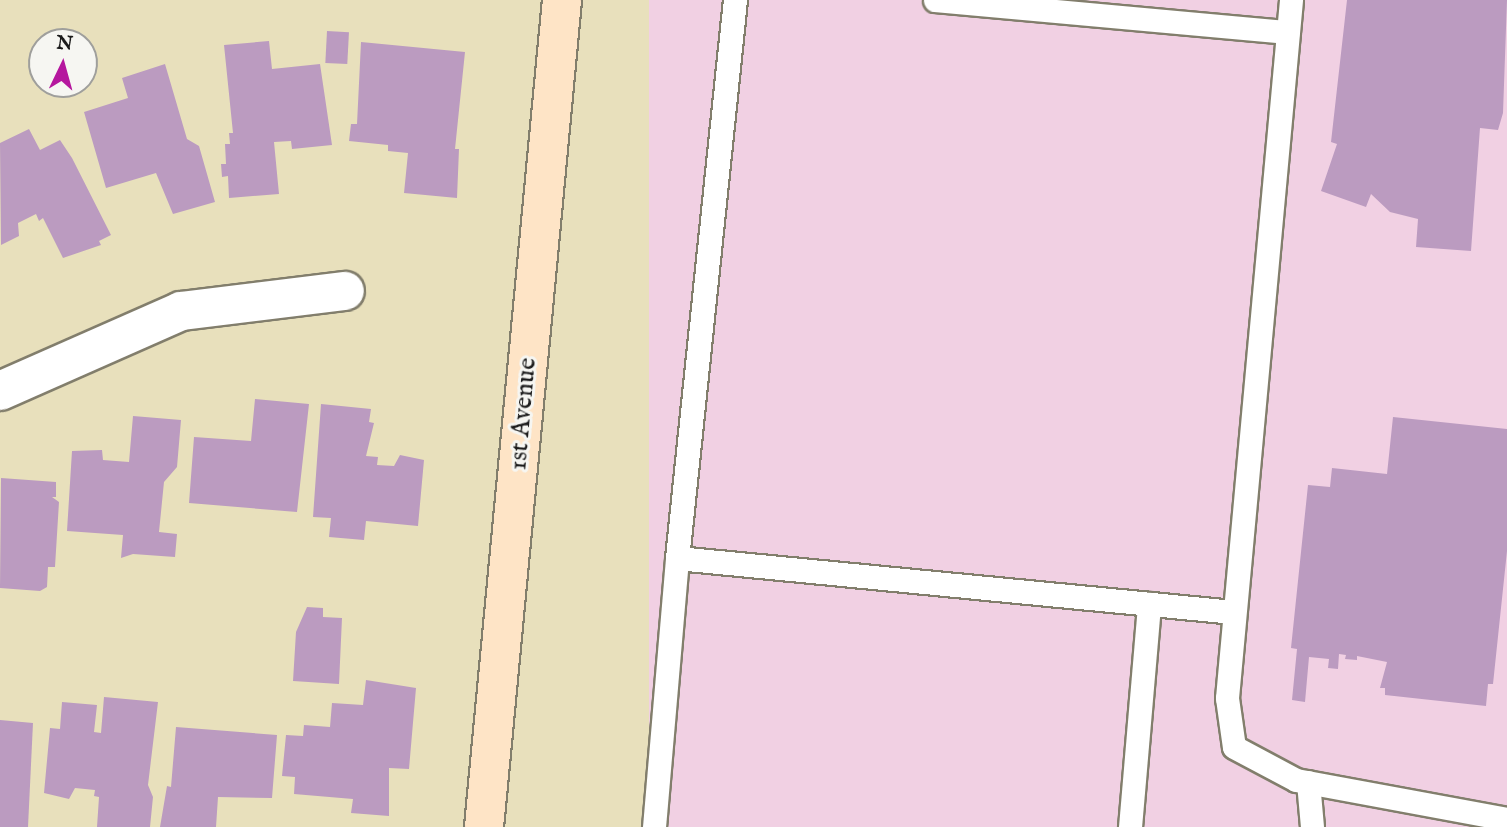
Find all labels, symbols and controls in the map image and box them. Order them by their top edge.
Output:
north arrow [28,28,98,98]
text: N [55,31,74,57]
street label: 1st Avenue [503,356,543,472]

